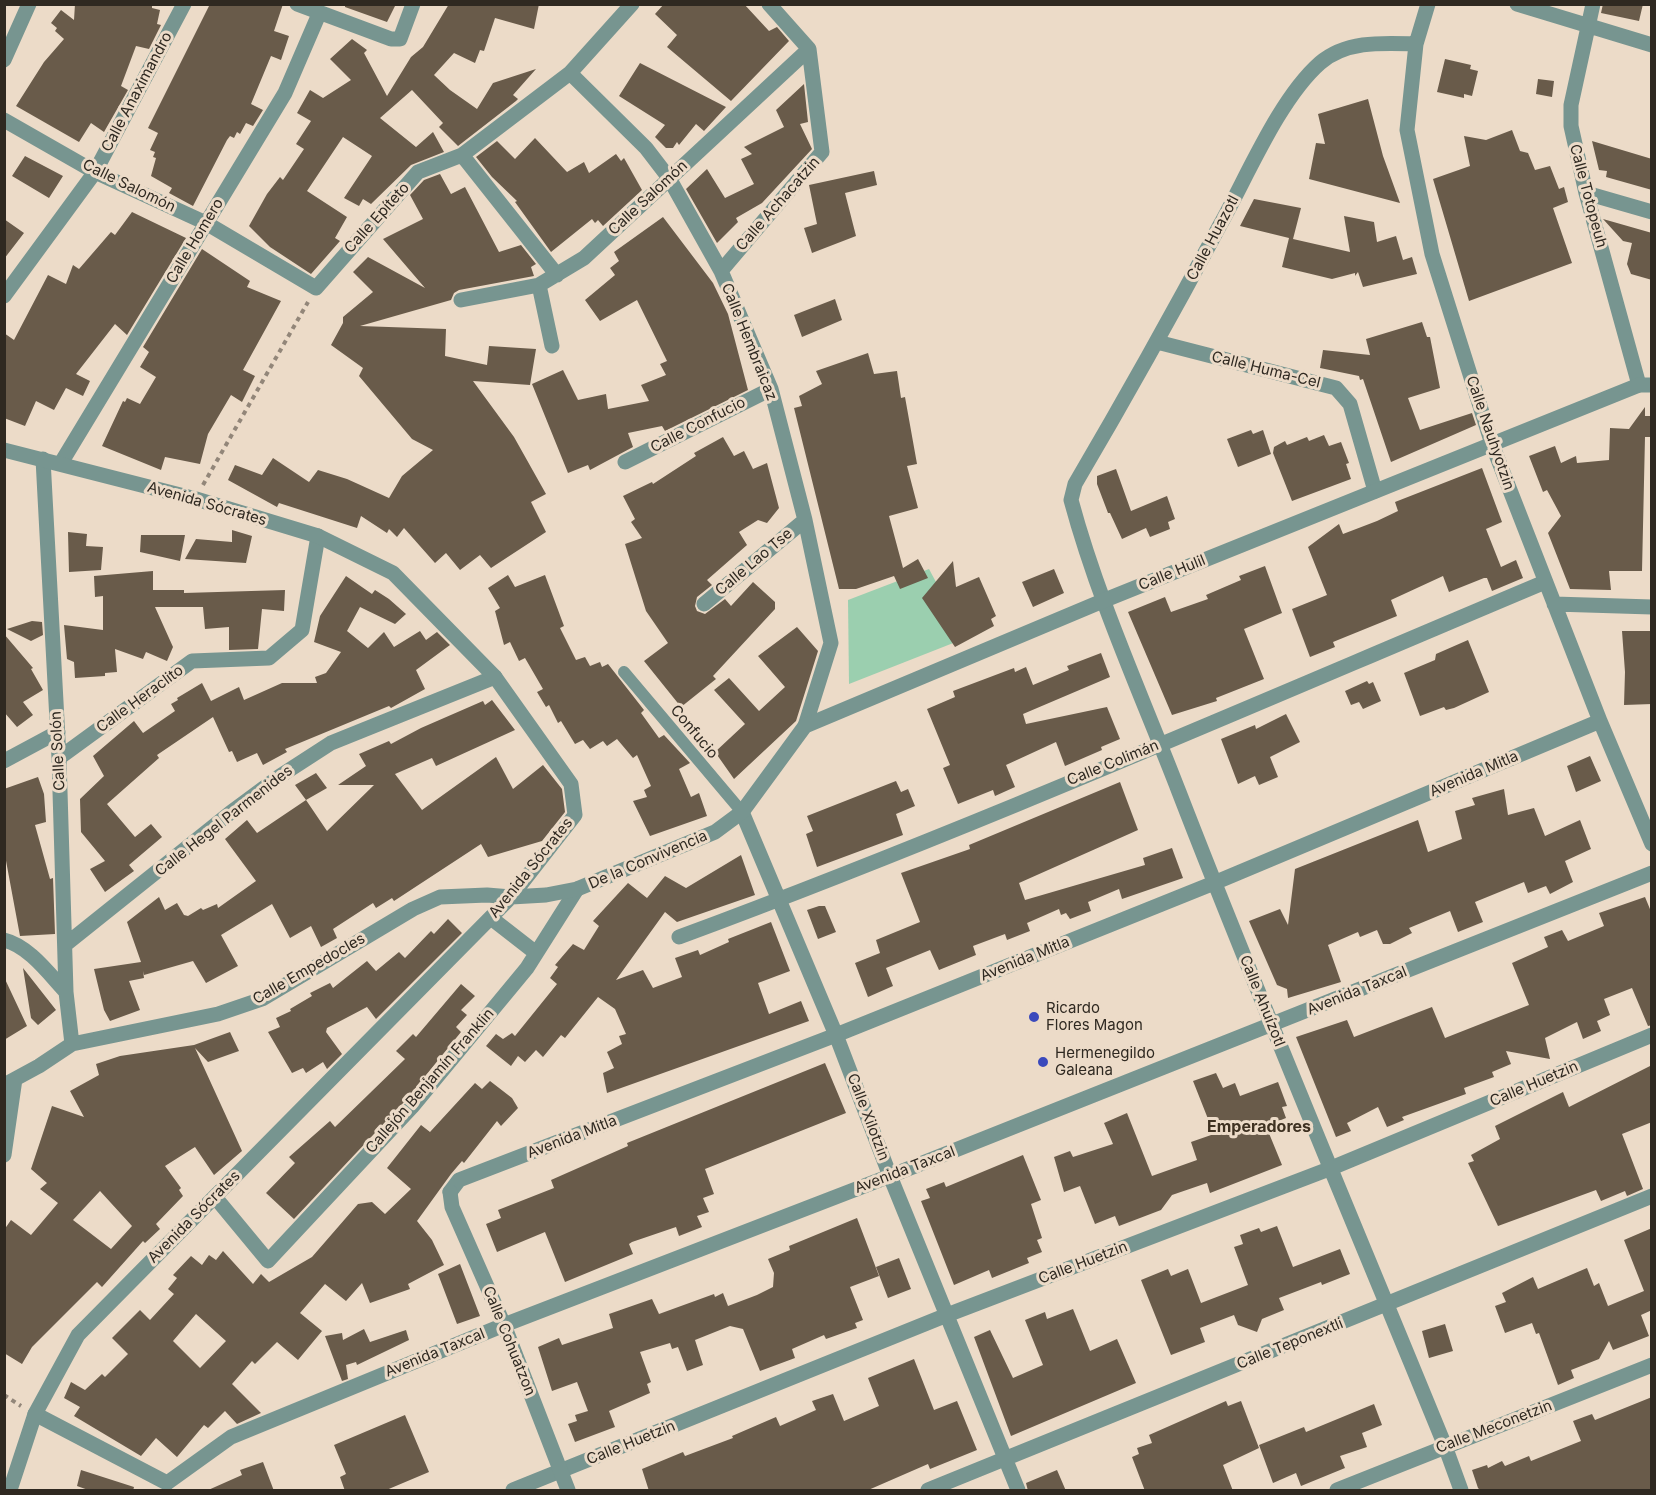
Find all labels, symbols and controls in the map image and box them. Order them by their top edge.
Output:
street label: Calle Anaximandro [98,29,176,155]
street label: Calle Totopeuh [1566,142,1610,250]
street label: Calle Achacatzin [732,153,824,255]
street label: Calle Salomón [80,156,178,216]
street label: Calle Salomón [605,157,691,239]
street label: Calle Epíteto [341,179,413,257]
street label: Calle Huazotl [1183,192,1243,284]
street label: Calle Homero [163,195,227,287]
street label: Calle Hembraicaz [717,281,781,403]
street label: Calle Huma-Cel [1210,348,1322,392]
street label: Calle Nauhyotzin [1462,373,1518,493]
street label: Calle Confucio [648,393,748,457]
street label: Avenida Sócrates [145,478,269,530]
street label: Calle Lao Tse [712,525,796,599]
street label: Calle Hulil [1136,551,1208,595]
street label: Calle Heraclito [93,661,187,737]
street label: Confucio [666,702,722,762]
street label: Calle Solón [47,711,69,791]
street label: Calle Colimán [1065,736,1161,790]
street label: Avenida Mitla [1427,747,1521,801]
street label: Calle Hegel Parmenides [152,762,296,880]
street label: Avenida Sócrates [485,814,577,922]
street label: De la Convivencia [586,827,710,893]
street label: Calle Empedocles [250,930,368,1008]
street label: Avenida Mitla [978,933,1072,985]
street label: Calle Ahuízotl [1236,953,1288,1049]
street label: Avenida Taxcal [1304,963,1410,1019]
place label: Ricardo Flores Magon [1046,999,1143,1034]
street label: Callejón Benjamín Franklin [362,1005,498,1157]
marker: Ricardo Flores Magon [1027,1010,1041,1024]
place label: Hermenegildo Galeana [1055,1044,1155,1079]
marker: Hermenegildo Galeana [1036,1055,1050,1069]
street label: Calle Huetzin [1487,1057,1581,1111]
street label: Calle Xilotzin [843,1071,893,1163]
street label: Avenida Mitla [525,1112,619,1162]
district label: Emperadores [1207,1117,1311,1137]
street label: Avenida Taxcal [852,1143,958,1197]
street label: Avenida Sócrates [144,1167,244,1267]
street label: Calle Huetzin [1036,1238,1130,1288]
street label: Calle Cohuatzon [479,1284,539,1398]
street label: Calle Teponextli [1234,1314,1346,1374]
street label: Avenida Taxcal [382,1325,488,1381]
street label: Calle Meconetzin [1433,1397,1555,1457]
street label: Calle Huetzin [584,1417,678,1469]

